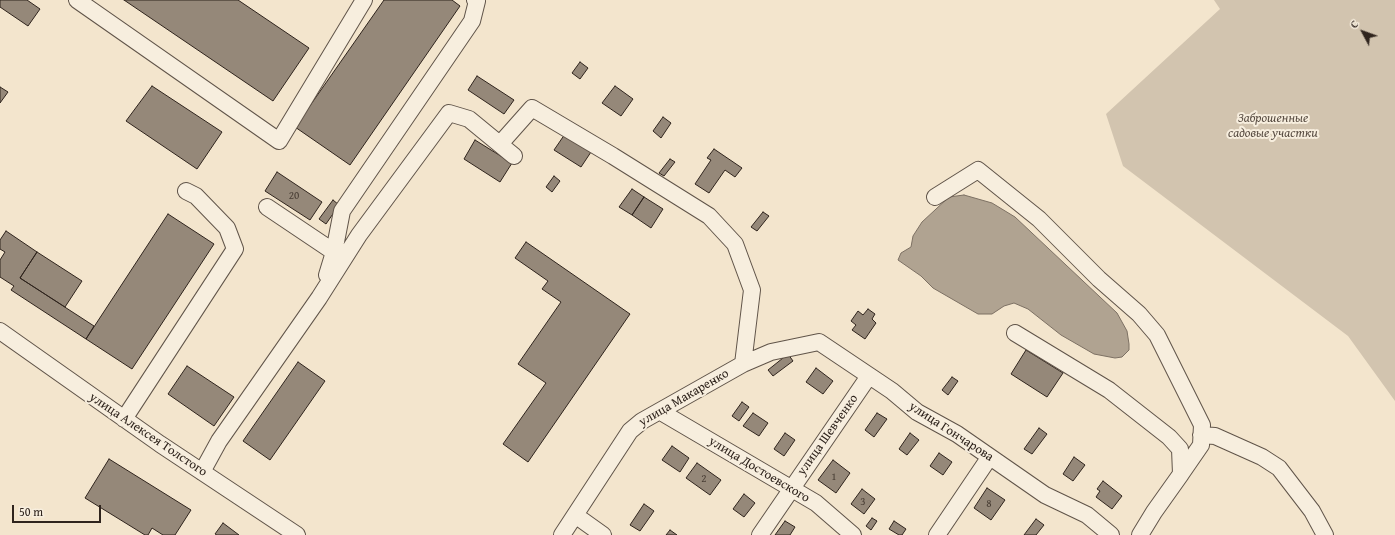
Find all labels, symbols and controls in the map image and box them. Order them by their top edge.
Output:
north arrow [1343,12,1383,52]
text: С [1346,17,1362,32]
park label: Заброшенные садовые участки [1228,111,1318,142]
house number: 20 [289,189,299,203]
street label: улица Макаренко [636,366,732,430]
street label: улица Алексея Толстого [86,390,210,480]
street label: улица Шевченко [794,391,862,479]
street label: улица Гончарова [906,399,996,465]
street label: улица Достоевского [706,434,812,506]
house number: 1 [831,470,837,484]
house number: 2 [701,472,707,486]
house number: 3 [860,495,866,509]
scale bar [14,497,103,523]
house number: 8 [986,497,992,511]
text: 50 m [19,503,43,520]

